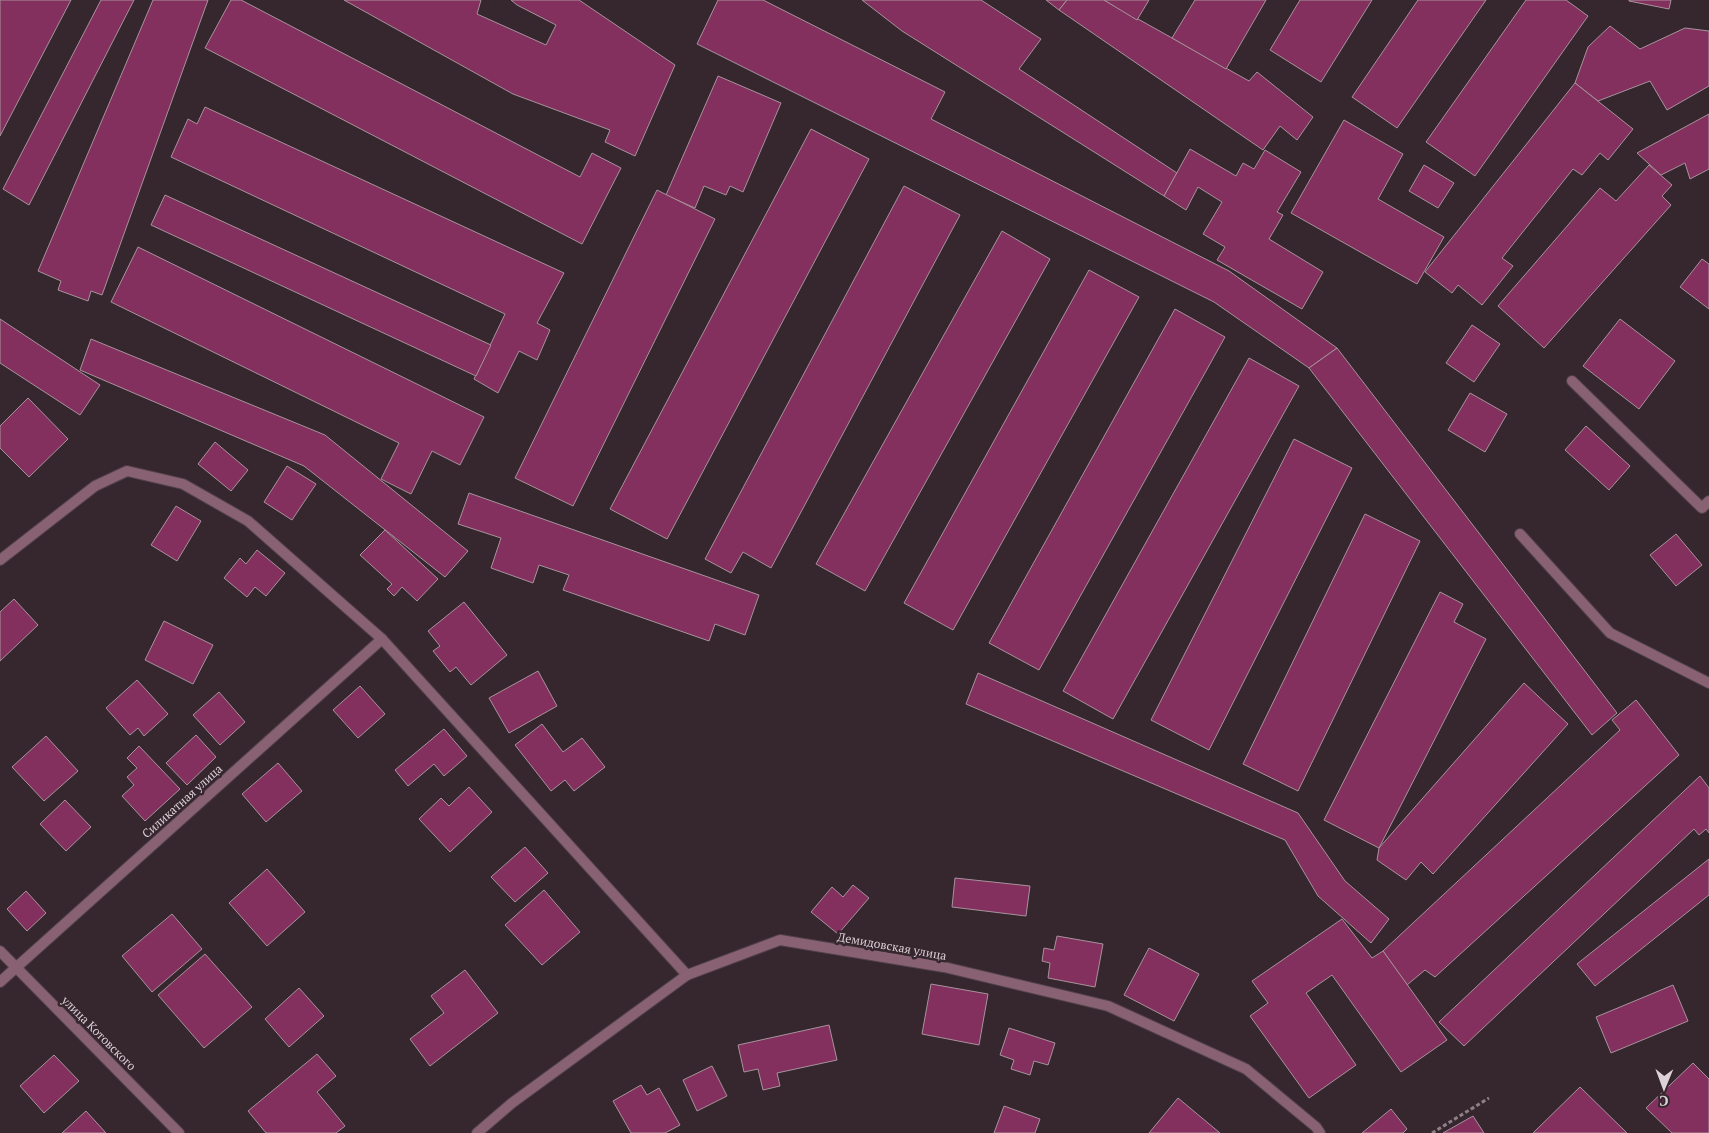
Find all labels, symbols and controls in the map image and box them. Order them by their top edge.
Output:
street label: Силикатная улица [139,761,225,841]
street label: Демидовская улица [836,929,948,963]
street label: улица Котовского [58,992,140,1074]
north arrow [1639,1063,1689,1113]
text: С [1659,1092,1668,1111]

